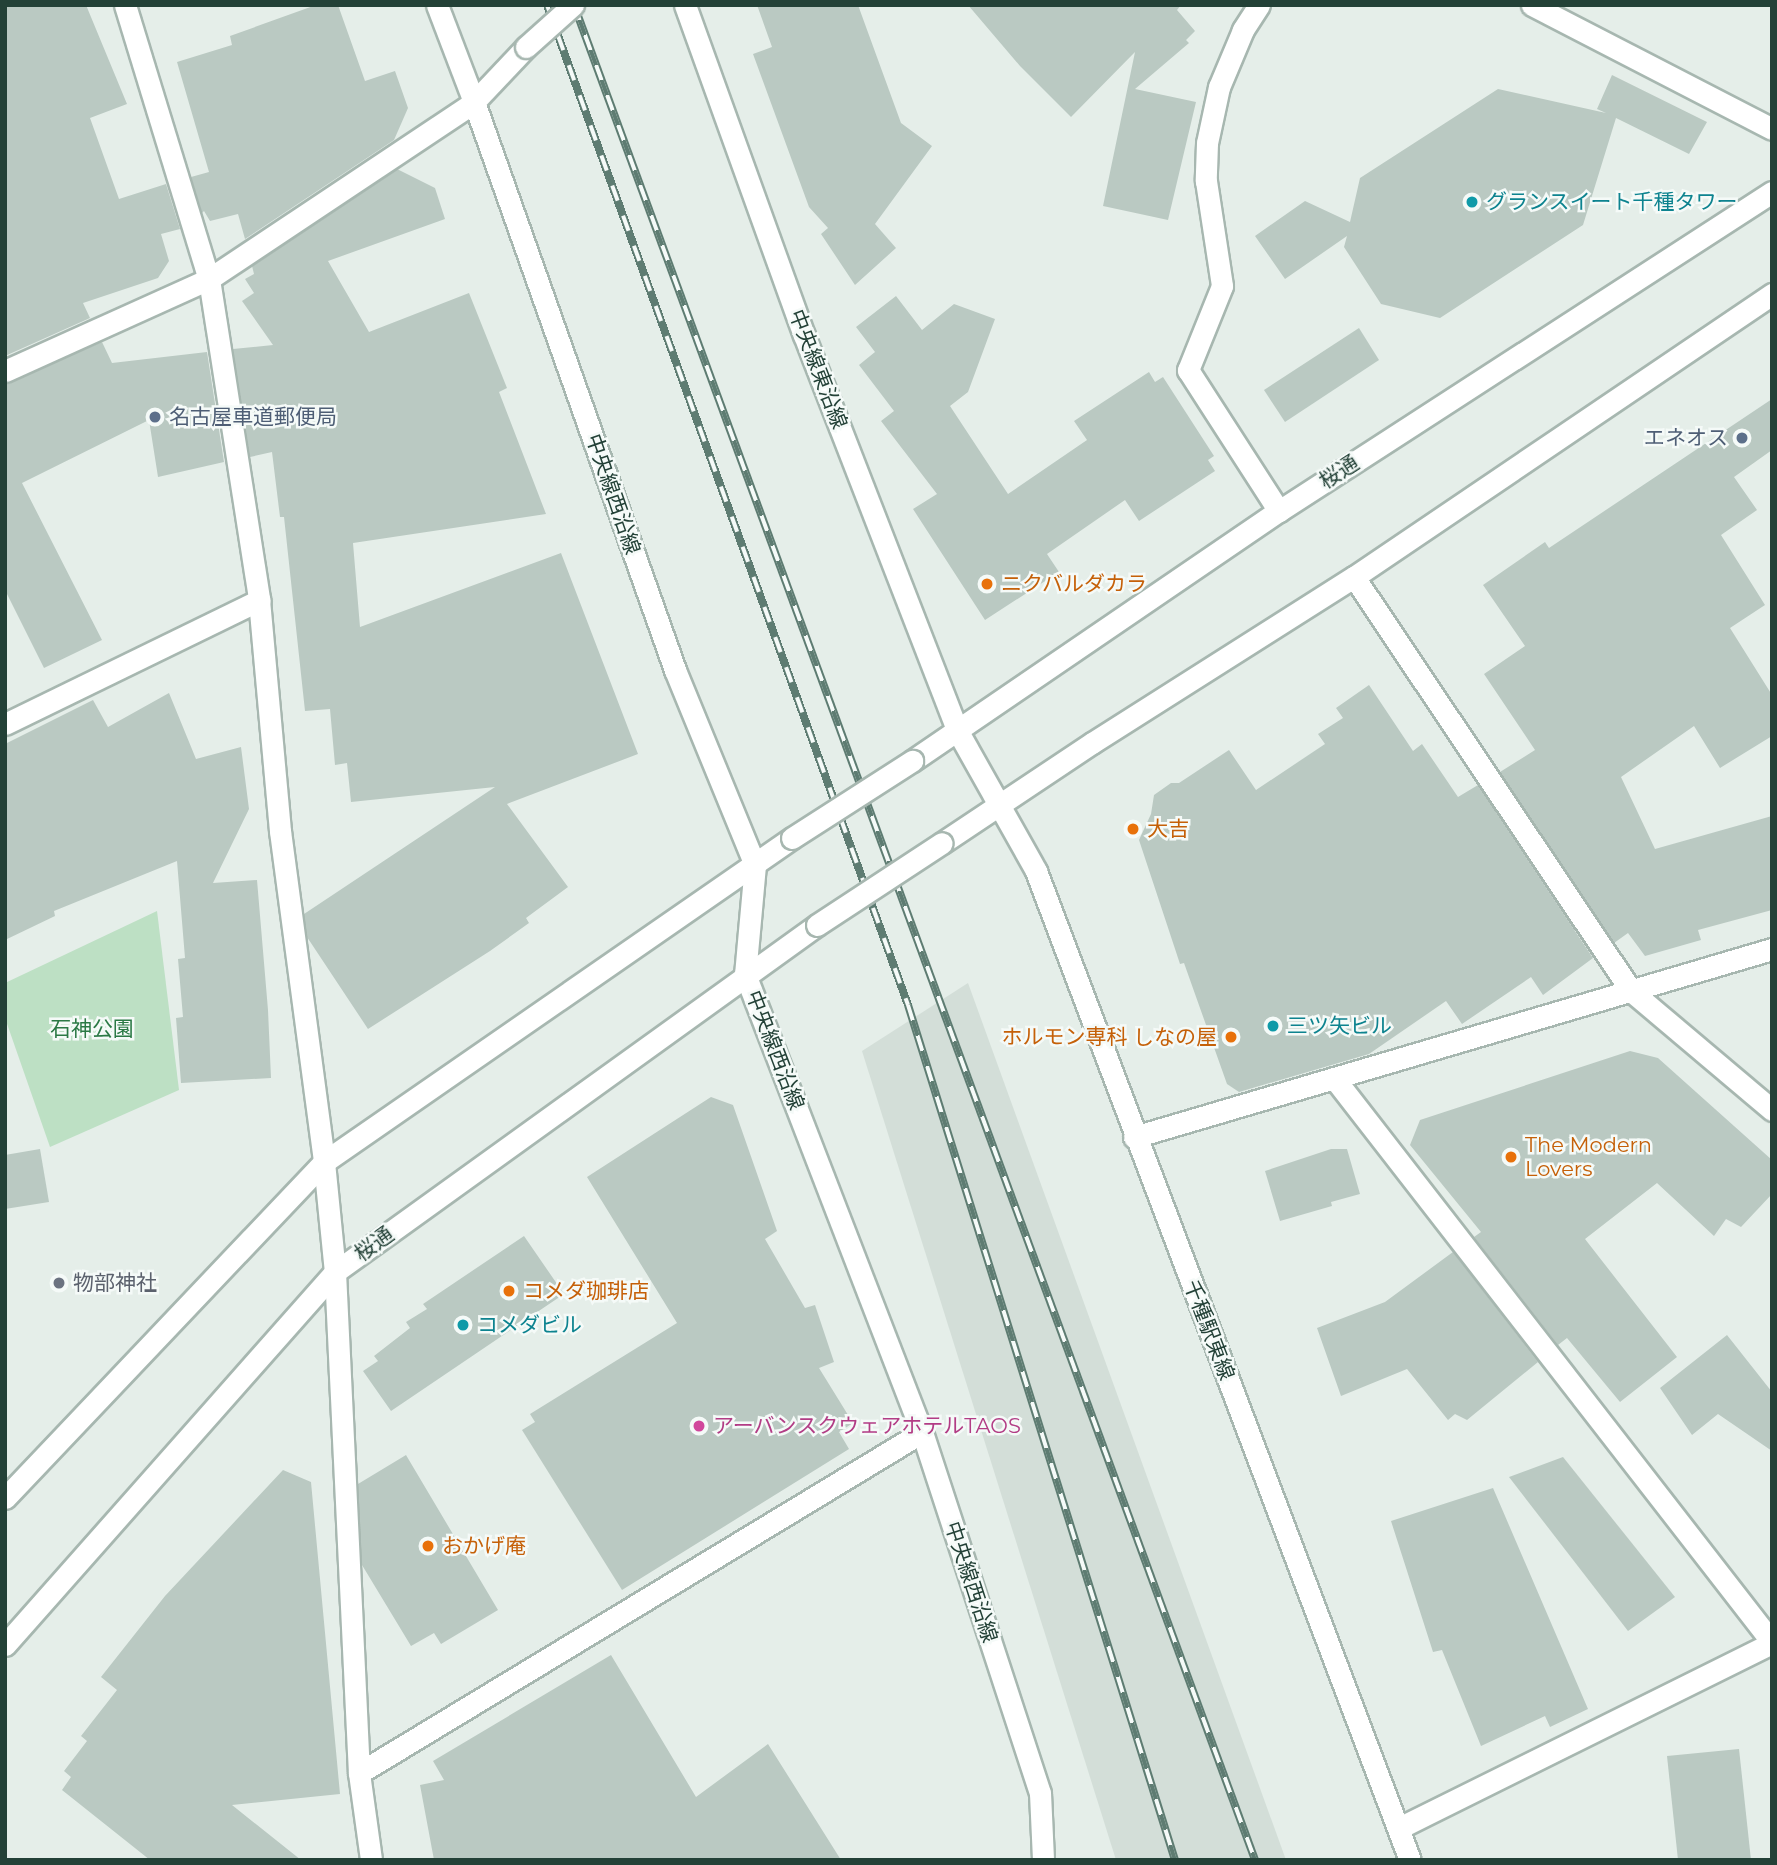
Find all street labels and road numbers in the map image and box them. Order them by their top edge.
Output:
street label: 中央線東沿線 [784,306,852,432]
street label: 中央線西沿線 [581,430,645,558]
street label: 桜通 [1315,450,1363,494]
street label: 中央線西沿線 [741,987,809,1113]
street label: 桜通 [350,1221,398,1267]
street label: 千種駅東線 [1178,1276,1240,1384]
street label: 中央線西沿線 [940,1518,1002,1646]

